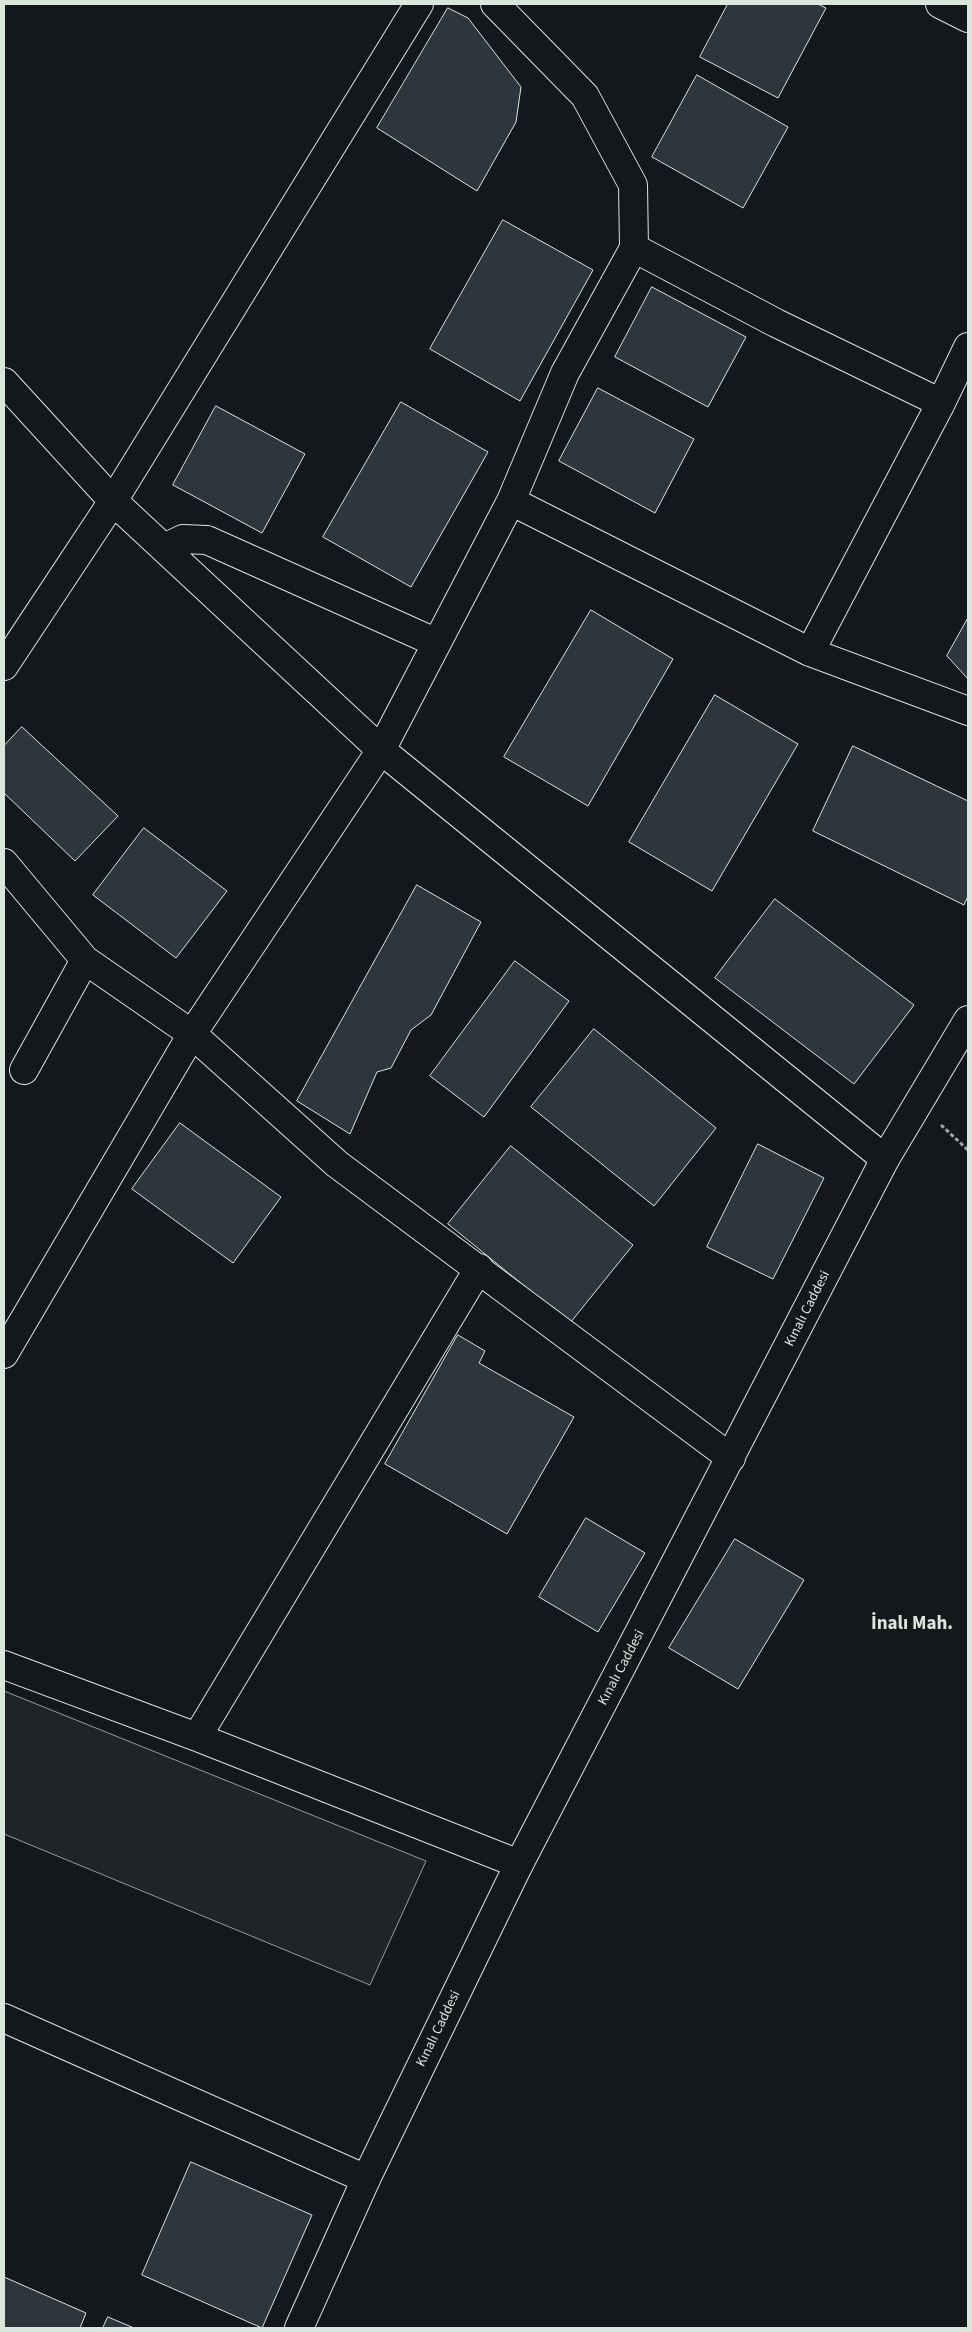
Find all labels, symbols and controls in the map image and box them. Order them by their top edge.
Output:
street label: Kınalı Caddesi [782,1268,834,1350]
district label: İnalı Mah. [871,1614,953,1636]
street label: Kınalı Caddesi [595,1627,649,1709]
street label: Kınalı Caddesi [413,1988,465,2070]

